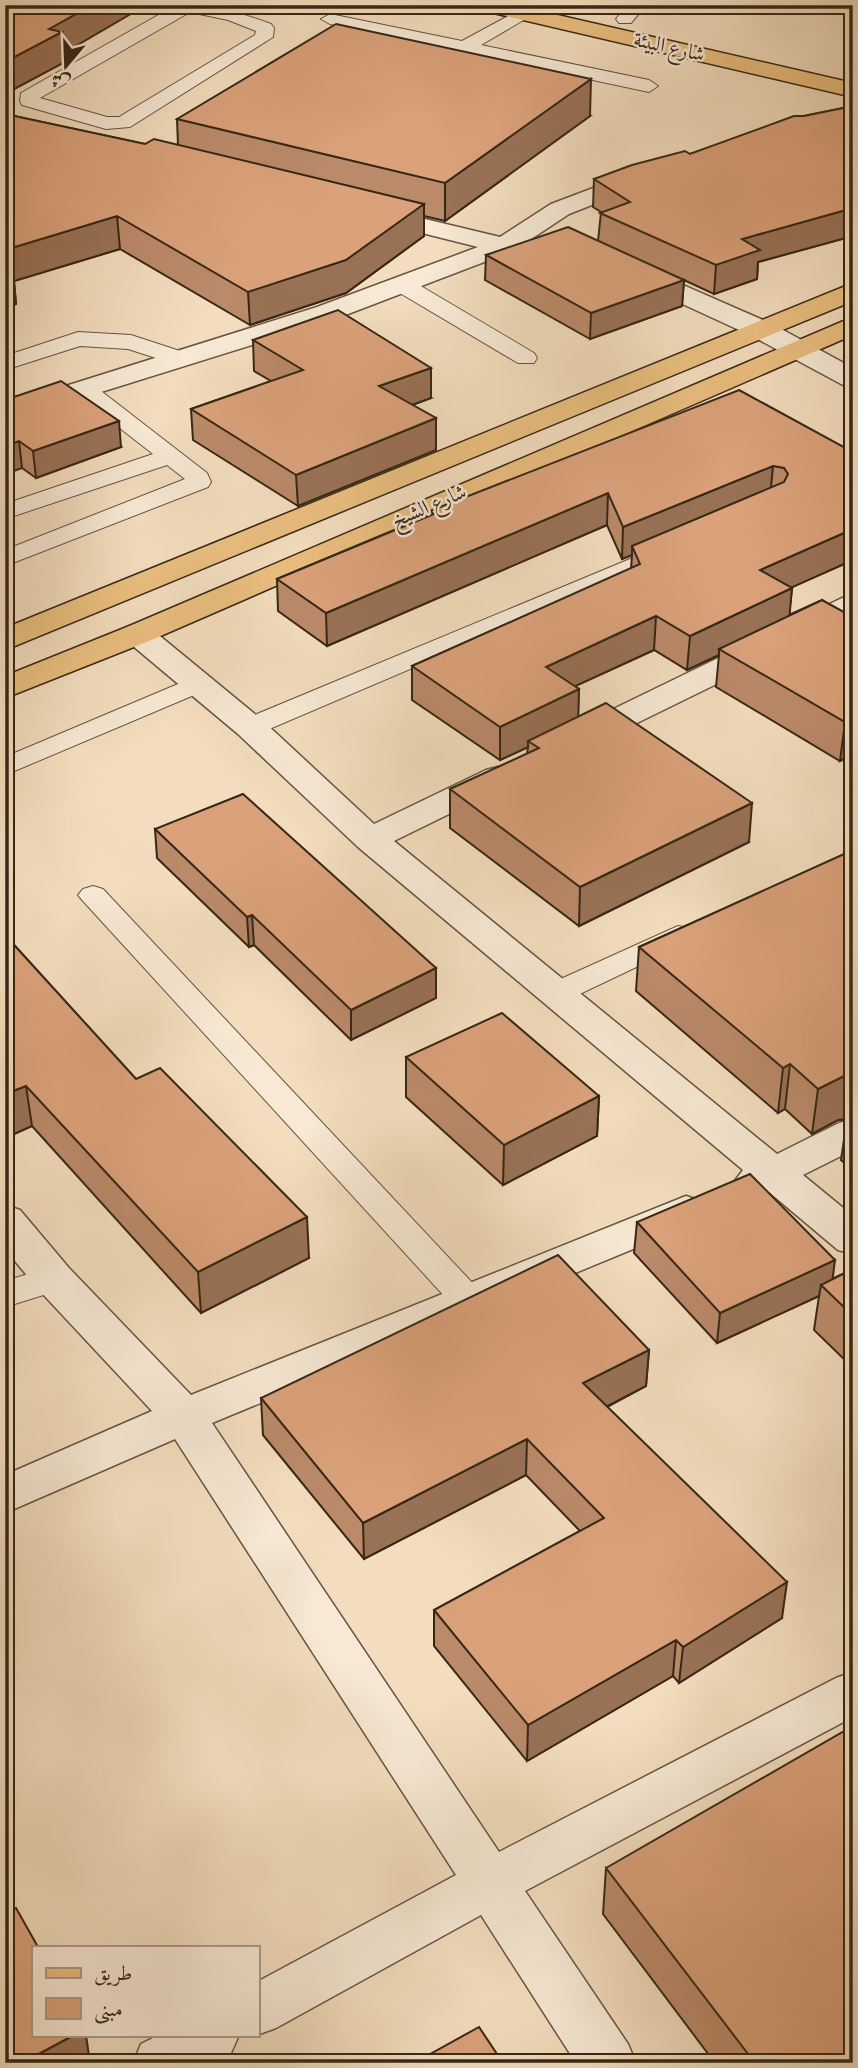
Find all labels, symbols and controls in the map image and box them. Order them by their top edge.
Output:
street label: شارع البيئة [630,26,707,72]
north arrow [32,32,102,102]
text: ش [48,65,74,96]
street label: شارع الشيخ [387,478,472,539]
legend [32,1946,259,2036]
text: طريق [94,1960,132,1989]
text: مبنى [94,1996,123,2025]

